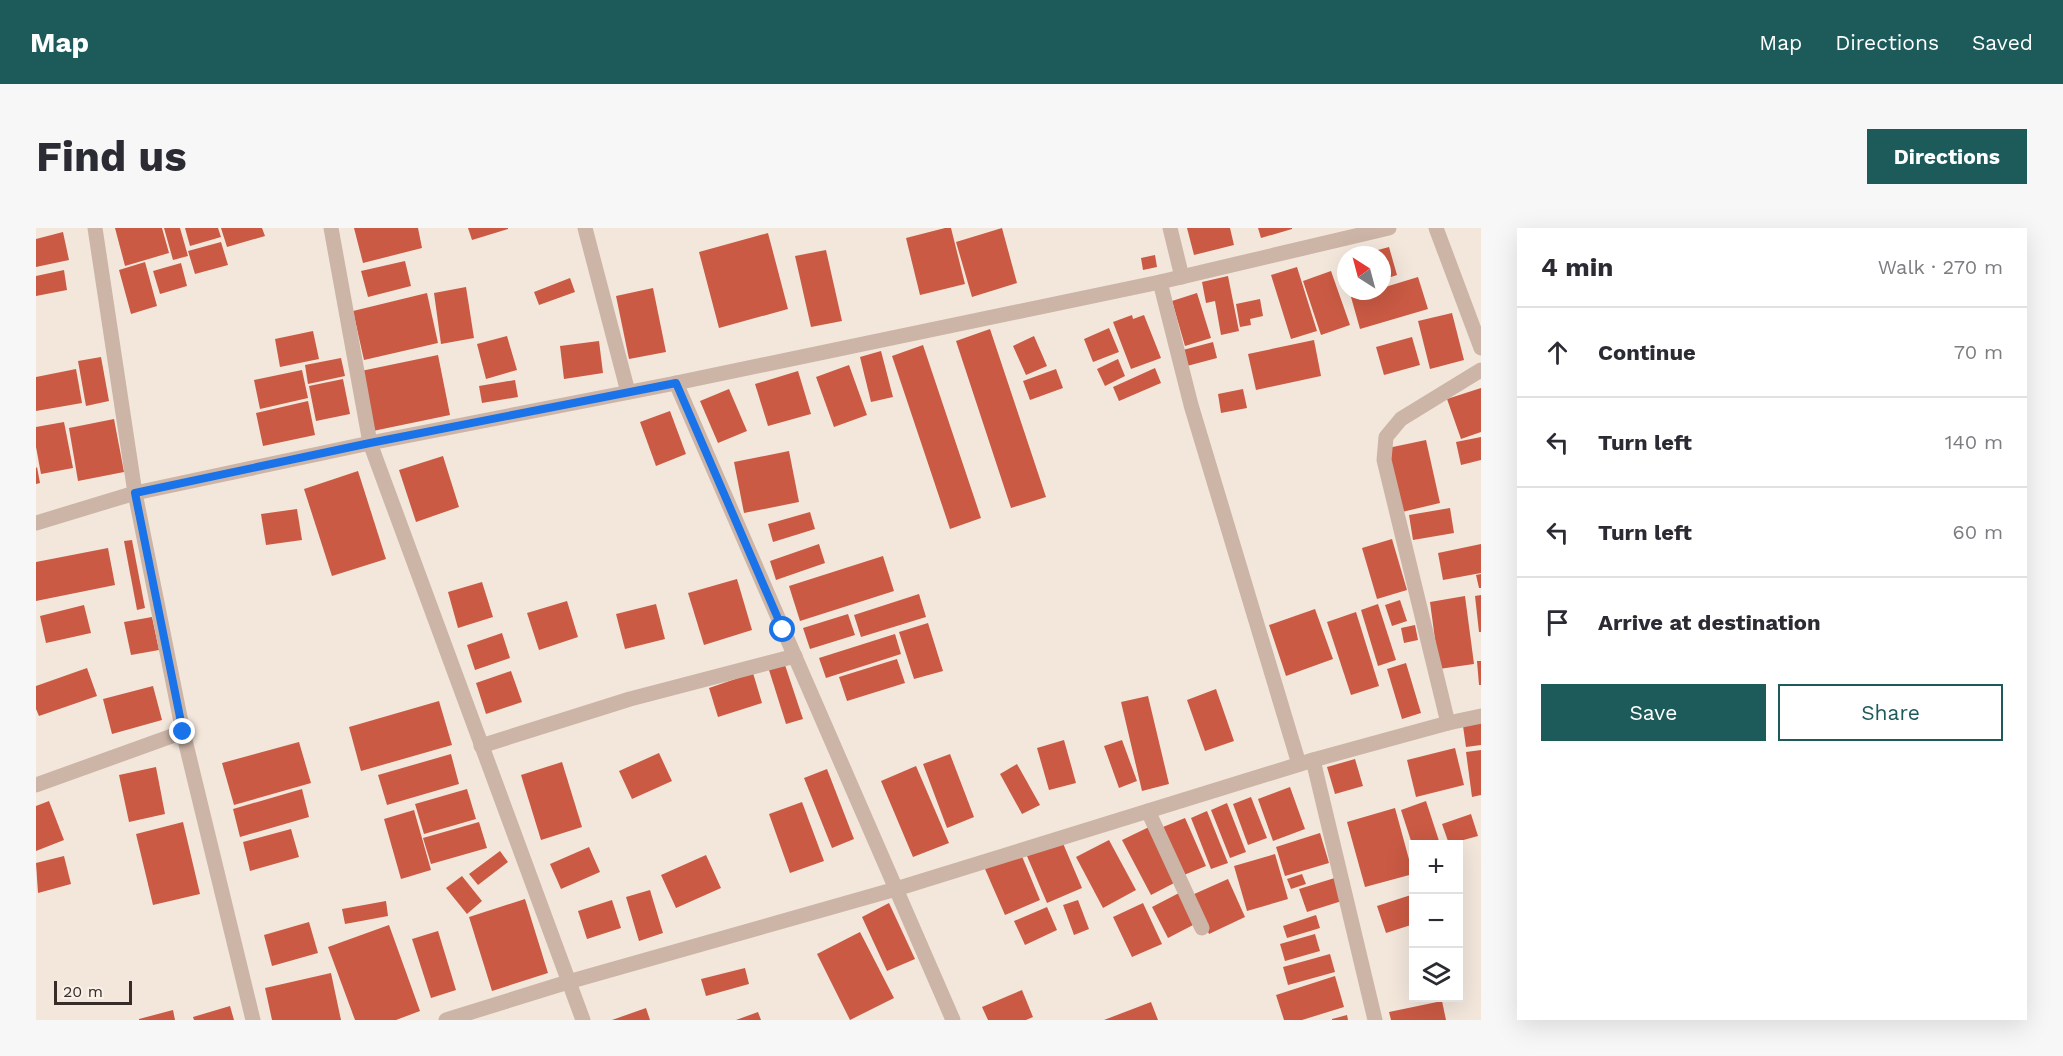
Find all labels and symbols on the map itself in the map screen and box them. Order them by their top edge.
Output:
north arrow [1337,246,1391,300]
route start [769,616,795,642]
route end [169,718,195,744]
scale bar [54,978,132,1006]

